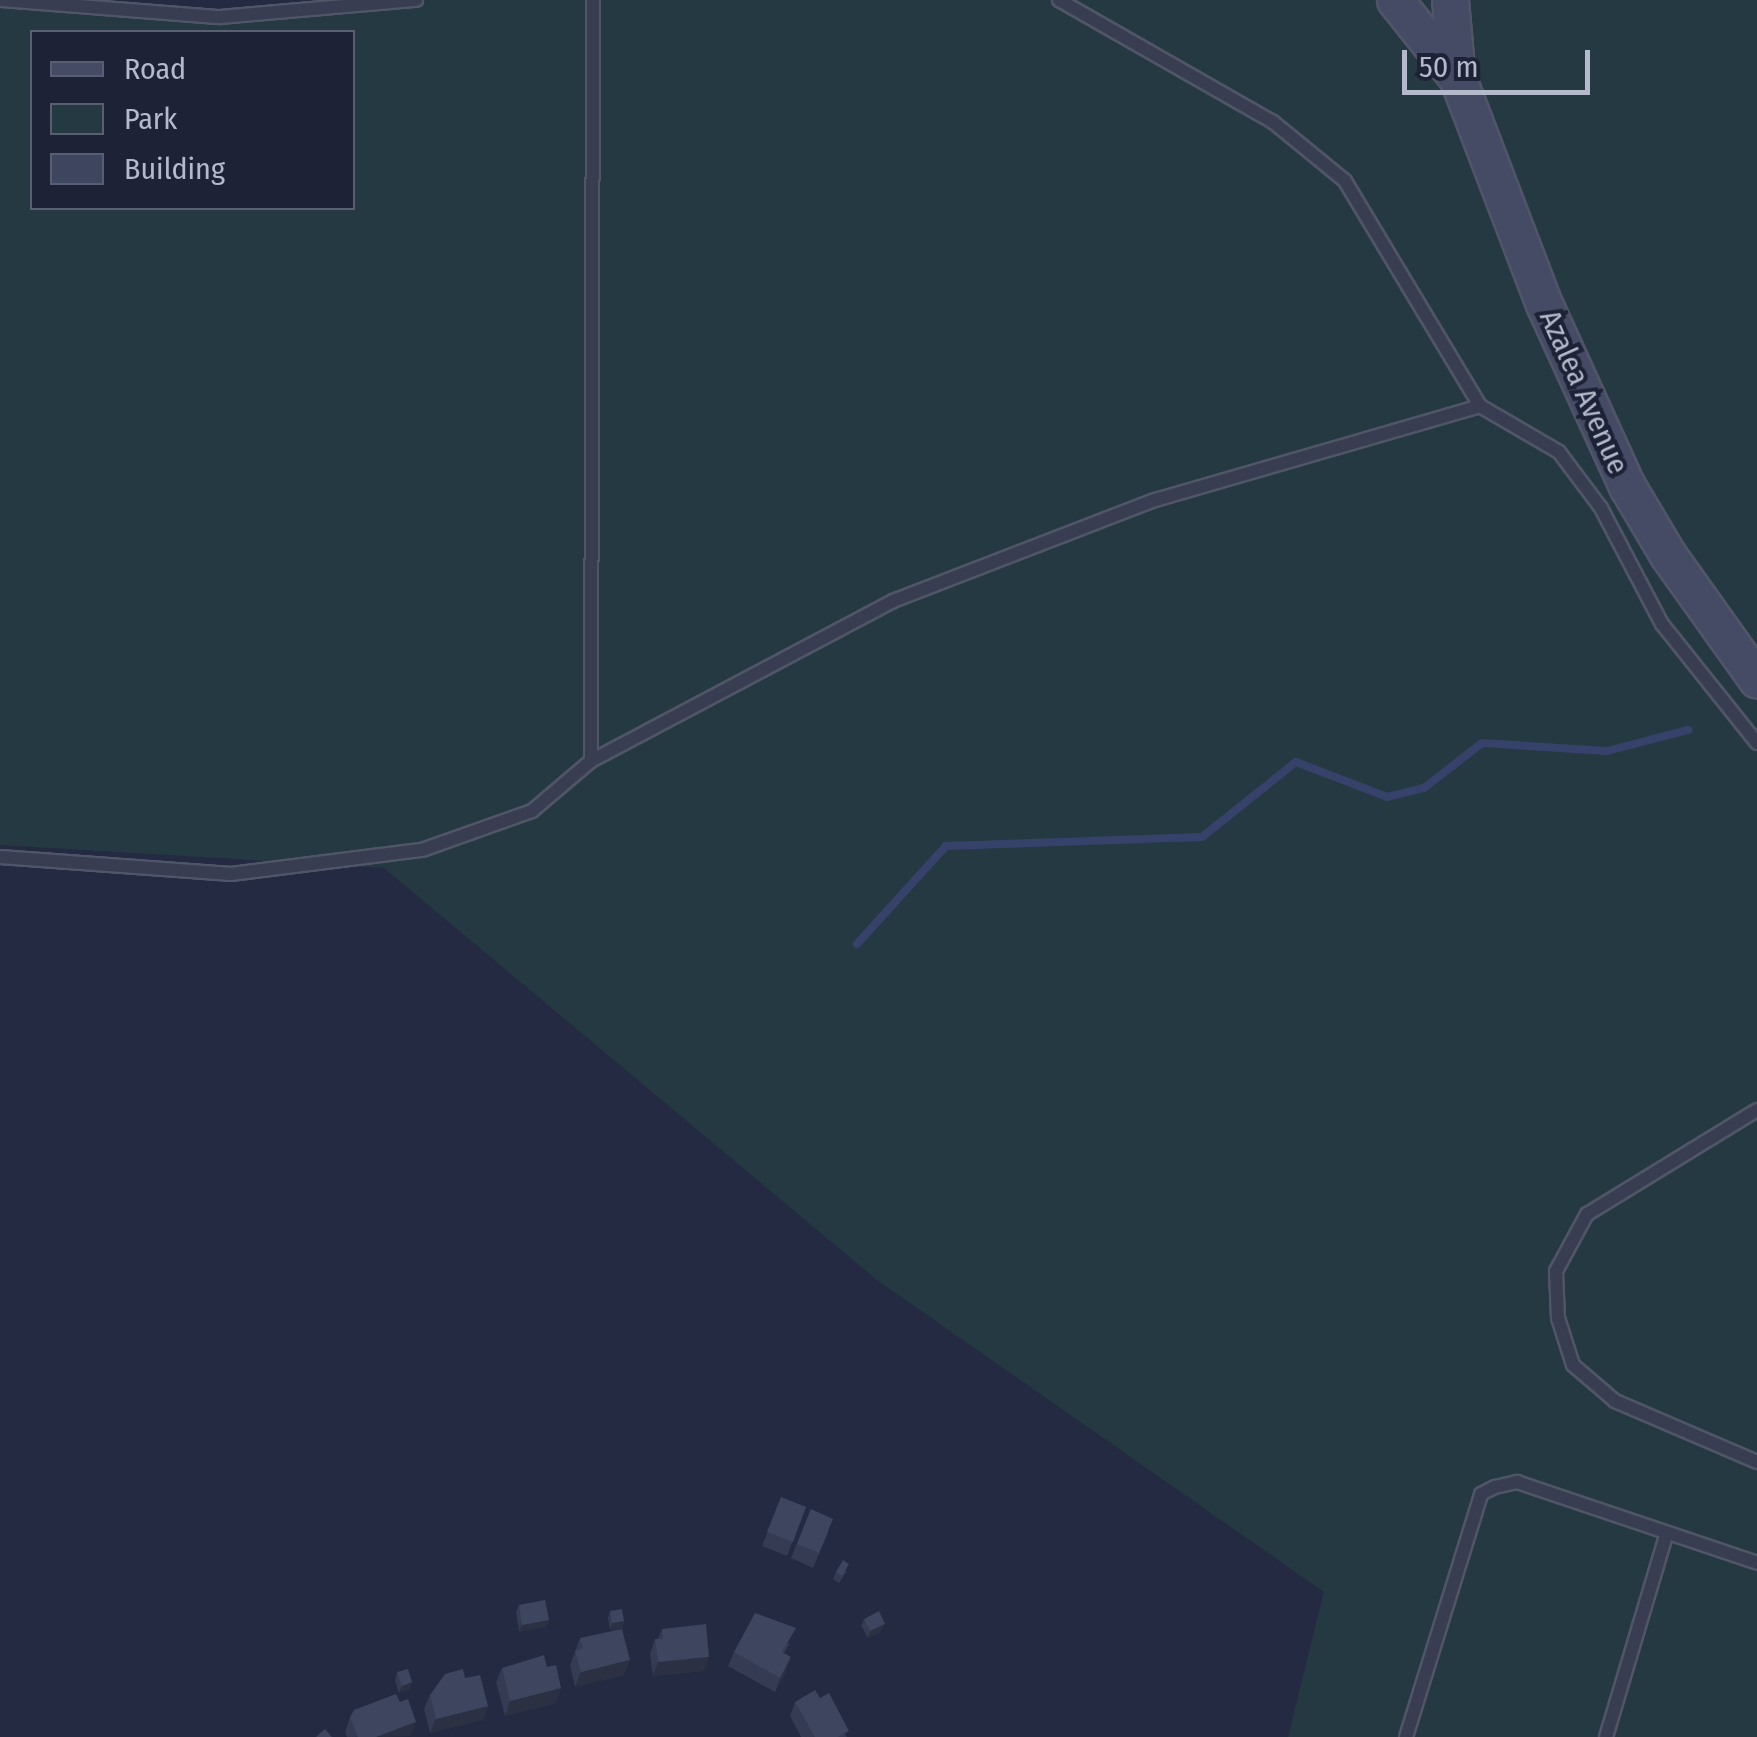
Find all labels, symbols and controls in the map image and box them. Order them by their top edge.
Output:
legend [30,30,355,210]
scale bar [1407,30,1594,92]
text: 50 m [1419,49,1479,85]
text: Road [124,51,186,87]
text: Park [124,101,177,137]
text: Building [124,151,225,187]
street label: Azalea Avenue [1532,304,1636,480]

